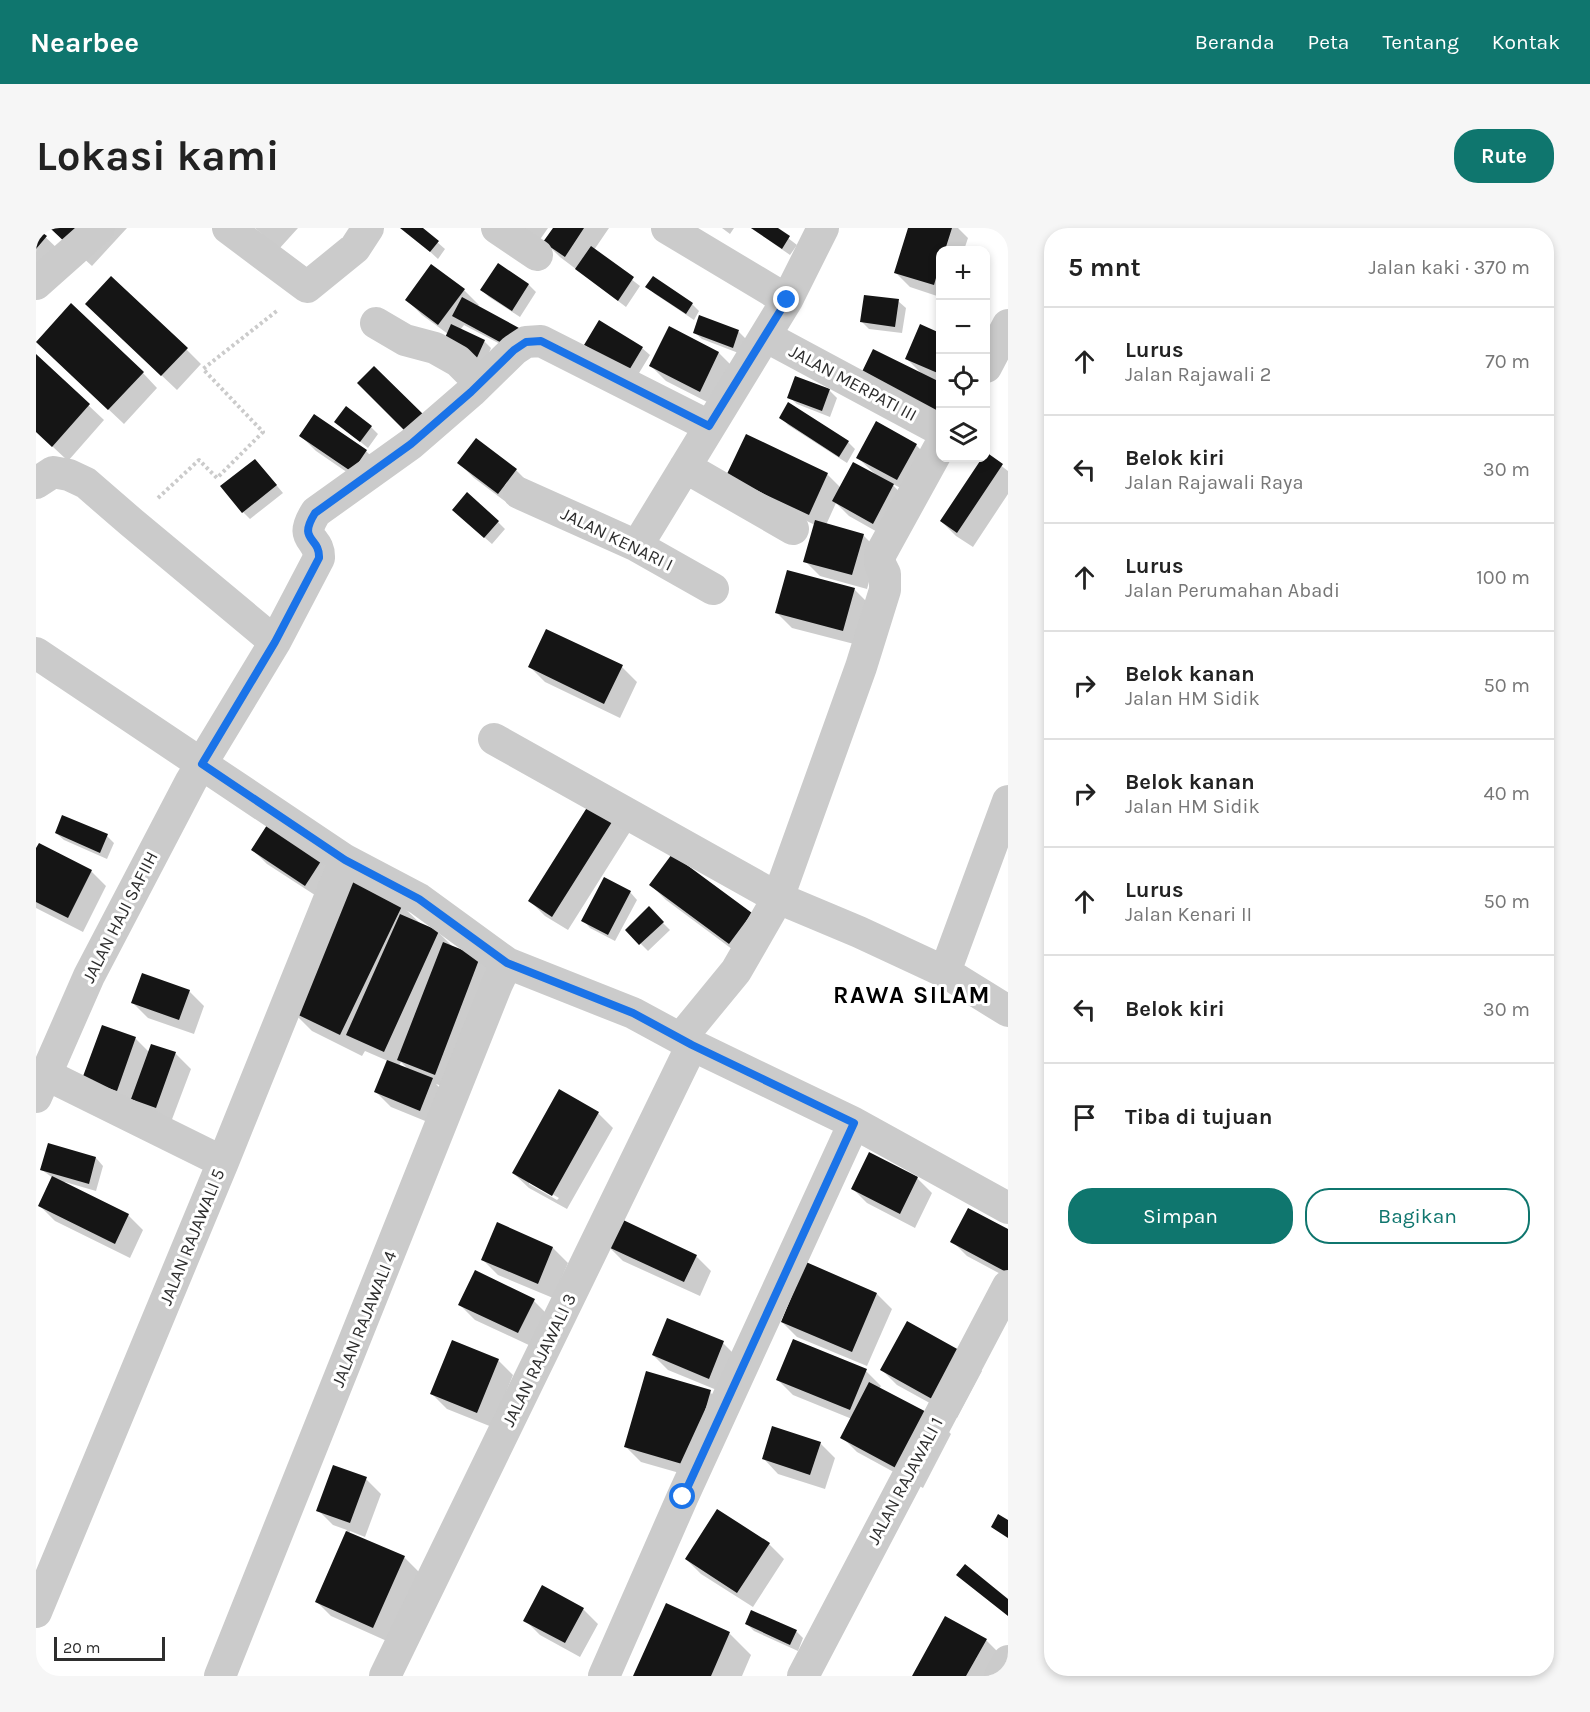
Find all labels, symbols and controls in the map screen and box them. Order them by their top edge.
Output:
text: Nearbee [30,26,139,59]
text: Beranda [1195,30,1275,54]
text: Peta [1308,30,1349,54]
text: Tentang [1382,30,1459,54]
text: Kontak [1492,30,1560,54]
button: Rute [1454,129,1554,183]
text: Lokasi kami [36,131,280,181]
map controls [936,246,990,462]
button: + [936,246,990,300]
text: 5 mnt [1068,252,1141,283]
text: Jalan kaki · 370 m [1368,256,1530,279]
route end [773,286,799,312]
button: − [936,300,990,354]
text: Lurus [1125,337,1184,363]
street label: JALAN MERPATI III [785,340,921,426]
icon: ahead [1068,345,1101,378]
text: 70 m [1485,350,1530,373]
button: locate [936,354,990,408]
text: Jalan Rajawali 2 [1125,363,1271,386]
button: layers [936,408,990,462]
text: Belok kiri [1125,445,1225,471]
icon: left [1068,453,1101,486]
text: 30 m [1483,458,1530,481]
text: Jalan Rajawali Raya [1125,471,1303,494]
street label: JALAN KENARI I [557,502,677,576]
text: Lurus [1125,553,1184,579]
icon: ahead [1068,561,1101,594]
text: 100 m [1476,566,1530,589]
text: Jalan Perumahan Abadi [1125,579,1340,602]
text: Belok kanan [1125,661,1255,687]
icon: right [1068,669,1101,702]
text: 50 m [1483,674,1530,697]
text: Jalan HM Sidik [1125,687,1260,710]
text: Belok kanan [1125,769,1255,795]
icon: right [1068,777,1101,810]
text: 40 m [1484,782,1530,805]
text: Jalan HM Sidik [1125,795,1260,818]
street label: JALAN HAJI SAFIIH [77,848,163,986]
text: Lurus [1125,877,1184,903]
icon: ahead [1068,885,1101,918]
text: 50 m [1483,890,1530,913]
text: Jalan Kenari II [1125,903,1252,926]
district label: RAWA SILAM [833,981,991,1009]
icon: left [1068,993,1101,1026]
text: Belok kiri [1125,996,1225,1022]
text: 30 m [1483,998,1530,1021]
icon: arrive [1068,1101,1101,1134]
text: Tiba di tujuan [1125,1104,1272,1130]
street label: JALAN RAJAWALI 5 [155,1166,229,1308]
button: Simpan [1068,1188,1293,1244]
button: Bagikan [1305,1188,1530,1244]
street label: JALAN RAJAWALI 4 [327,1248,401,1390]
street label: JALAN RAJAWALI 3 [497,1290,581,1430]
street label: JALAN RAJAWALI 1 [862,1414,948,1548]
route start [669,1483,695,1509]
scale bar [54,1634,165,1662]
text: 20 m [63,1638,101,1657]

